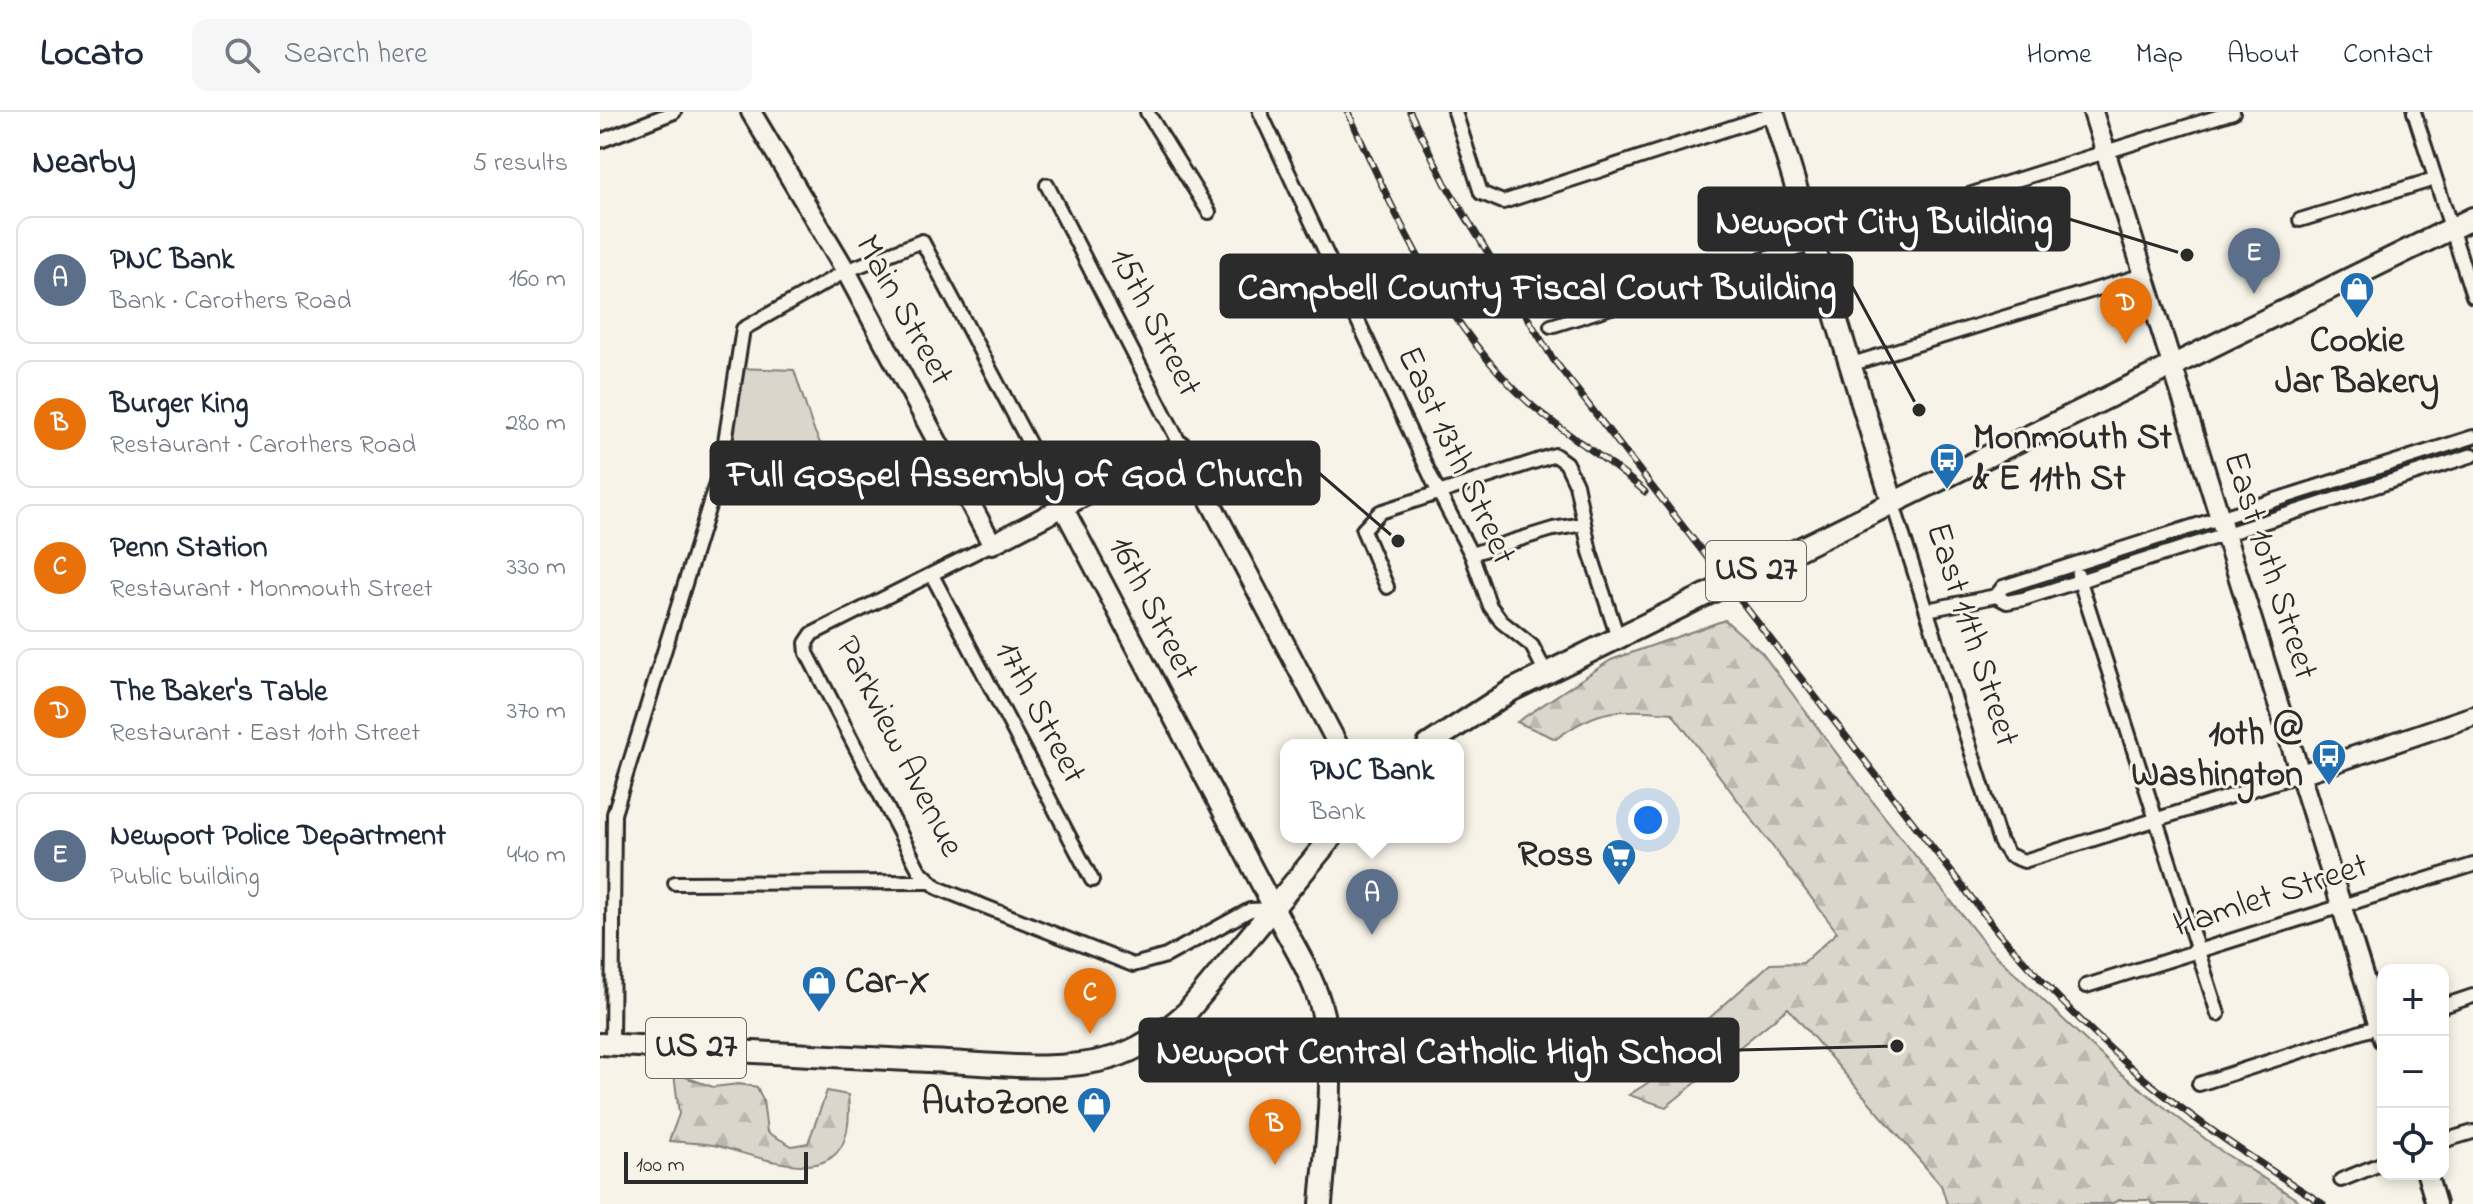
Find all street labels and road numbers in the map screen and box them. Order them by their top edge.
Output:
street label: Main Street [840,226,966,396]
street label: 15th Street [1094,239,1214,407]
street label: East 13th Street [1381,338,1529,574]
street label: East 10th Street [2207,445,2331,687]
street label: East 11th Street [1910,516,2032,754]
street label: 16th Street [1093,527,1211,691]
road number: US 27 [1706,541,1806,601]
street label: Parkview Avenue [819,627,977,868]
street label: 17th Street [979,632,1099,794]
street label: Hamlet Street [2167,841,2375,953]
road number: US 27 [646,1018,746,1078]

